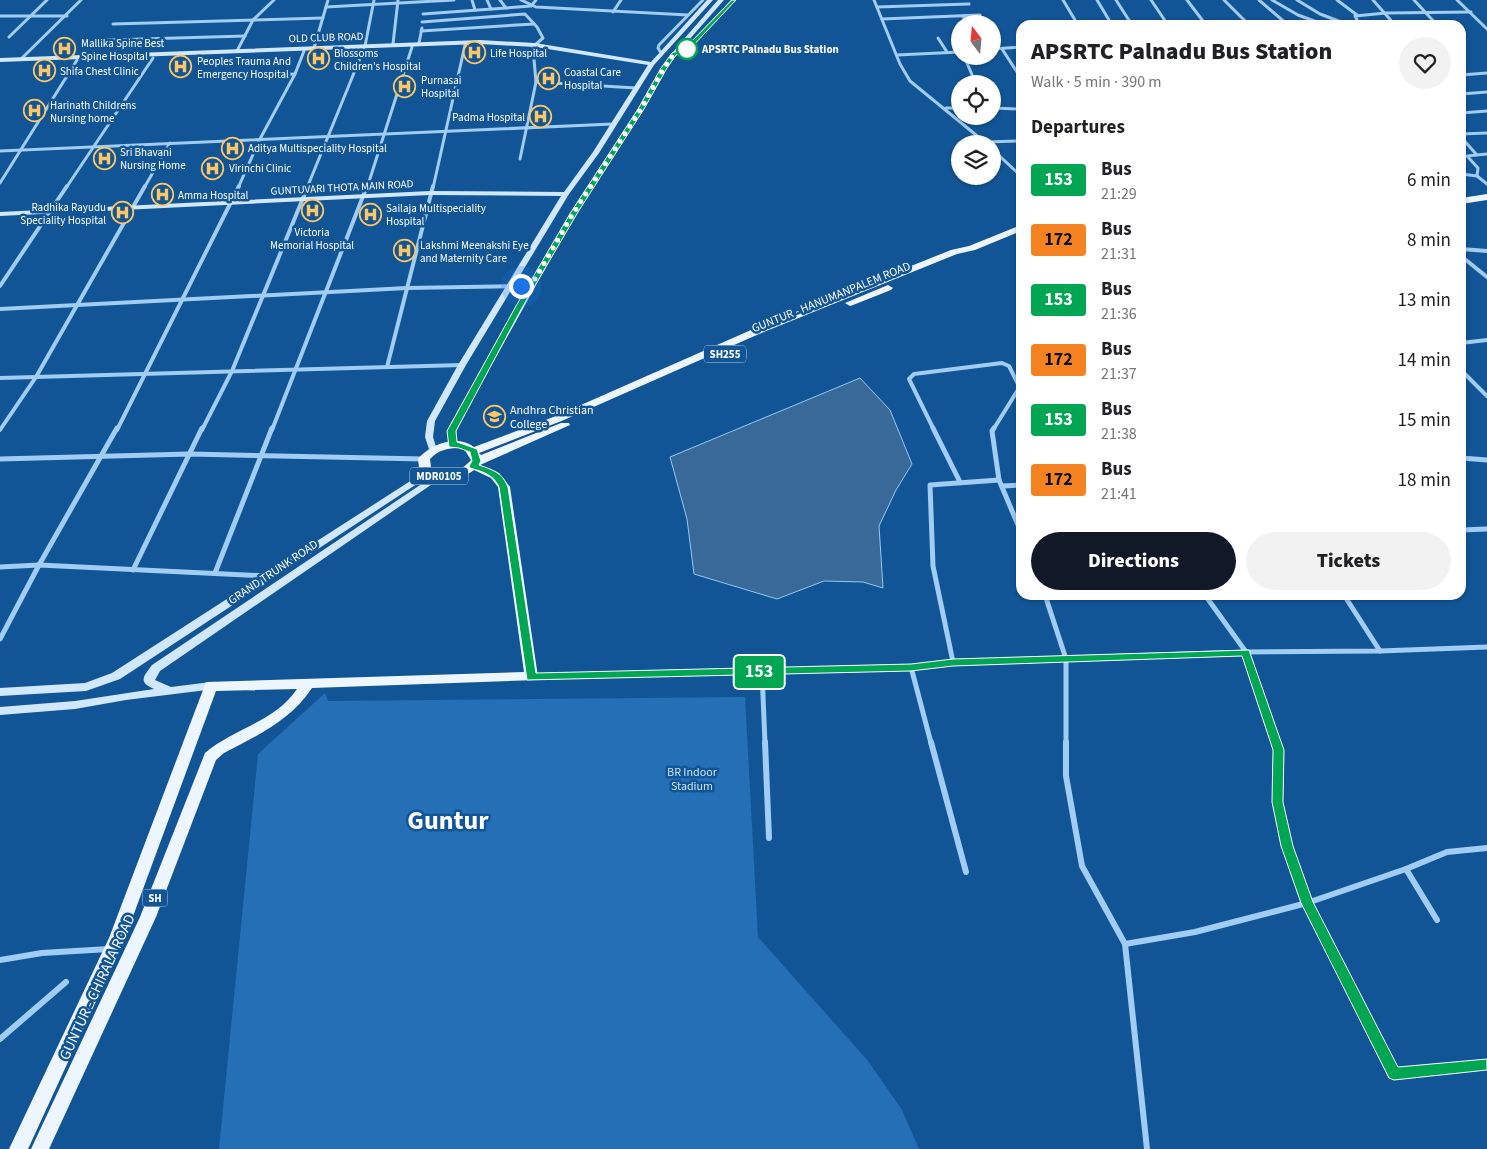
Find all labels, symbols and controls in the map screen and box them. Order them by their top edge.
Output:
north arrow [951,15,1001,65]
map controls [951,15,1001,185]
street label: OLD CLUB ROAD [288,29,364,46]
text: APSRTC Palnadu Bus Station [1031,34,1332,69]
place label: Mallika Spine Best Spine Hospital [81,36,165,64]
hospital icon: Mallika Spine Best Spine Hospital [53,37,77,61]
button: heart [1399,37,1451,89]
marker: APSRTC Palnadu Bus Station [676,38,698,60]
hospital icon: Life Hospital [462,41,486,65]
place label: APSRTC Palnadu Bus Station [701,42,839,57]
place label: Blossoms Children's Hospital [334,46,421,74]
place label: Life Hospital [490,46,547,61]
hospital icon: Blossoms Children's Hospital [306,47,330,71]
place label: Peoples Trauma And Emergency Hospital [197,54,291,82]
hospital icon: Peoples Trauma And Emergency Hospital [169,55,193,79]
hospital icon: Shifa Chest Clinic [32,59,56,83]
place label: Shifa Chest Clinic [60,64,139,79]
place label: Coastal Care Hospital [564,65,622,93]
hospital icon: Coastal Care Hospital [536,66,560,90]
text: Walk · 5 min · 390 m [1031,71,1162,93]
place label: Purnasai Hospital [421,73,461,101]
hospital icon: Purnasai Hospital [393,74,417,98]
button: locate [951,75,1001,125]
place label: Harinath Childrens Nursing home [50,98,137,126]
hospital icon: Harinath Childrens Nursing home [22,99,46,123]
hospital icon: Padma Hospital [529,105,553,129]
place label: Padma Hospital [452,110,525,125]
text: Departures [1031,114,1125,141]
button: layers [951,135,1001,185]
hospital icon: Aditya Multispeciality Hospital [220,136,244,160]
place label: Aditya Multispeciality Hospital [248,141,387,156]
place label: Sri Bhavani Nursing Home [120,145,186,173]
hospital icon: Sri Bhavani Nursing Home [92,146,116,170]
hospital icon: Virinchi Clinic [201,156,225,180]
text: Bus [1101,156,1132,183]
place label: Virinchi Clinic [229,161,291,176]
text: 153 [1044,167,1073,192]
text: 6 min [1407,167,1451,194]
street label: GUNTUVARI THOTA MAIN ROAD [270,176,414,199]
hospital icon: Amma Hospital [150,183,174,207]
text: 21:29 [1101,183,1137,205]
place label: Amma Hospital [178,188,249,203]
hospital icon: Victoria Memorial Hospital [300,199,324,223]
place label: Radhika Rayudu Speciality Hospital [20,200,106,228]
hospital icon: Radhika Rayudu Speciality Hospital [110,201,134,225]
place label: Sailaja Multispeciality Hospital [386,201,486,229]
hospital icon: Sailaja Multispeciality Hospital [358,202,382,226]
text: Bus [1101,216,1132,243]
place label: Victoria Memorial Hospital [270,225,354,253]
text: 172 [1044,227,1073,252]
text: 8 min [1407,227,1451,254]
place label: Lakshmi Meenakshi Eye and Maternity Care [420,238,529,266]
hospital icon: Lakshmi Meenakshi Eye and Maternity Care [392,239,416,263]
text: 21:31 [1101,243,1137,265]
street label: GUNTUR - HANUMANPALEM ROAD [749,258,913,337]
your location [509,274,534,299]
text: Bus [1101,276,1132,303]
text: 153 [1044,287,1073,312]
text: 13 min [1397,287,1451,314]
text: 21:36 [1101,303,1137,325]
text: Bus [1101,336,1132,363]
road number: SH255 [704,346,746,362]
text: 172 [1044,347,1073,372]
text: 14 min [1397,347,1451,374]
text: 21:37 [1101,363,1137,385]
text: Bus [1101,396,1132,423]
place label: Andhra Christian College [510,402,594,433]
school or university icon: Andhra Christian College [482,405,506,429]
text: 153 [1044,407,1073,432]
text: 15 min [1397,407,1451,434]
text: 21:38 [1101,423,1137,445]
text: Bus [1101,456,1132,483]
text: 172 [1044,467,1073,492]
text: 18 min [1397,467,1451,494]
road number: MDR0105 [410,468,468,484]
text: 21:41 [1101,483,1137,505]
button: Directions [1031,532,1236,590]
button: Tickets [1246,532,1451,590]
street label: GRAND TRUNK ROAD [225,536,322,609]
line badge: 153 [730,656,788,688]
text: 153 [745,659,773,684]
park label: BR Indoor Stadium [667,764,718,795]
district label: Guntur [407,802,489,839]
road number: SH [142,890,168,906]
street label: GUNTUR - CHIRALA ROAD [54,911,140,1064]

